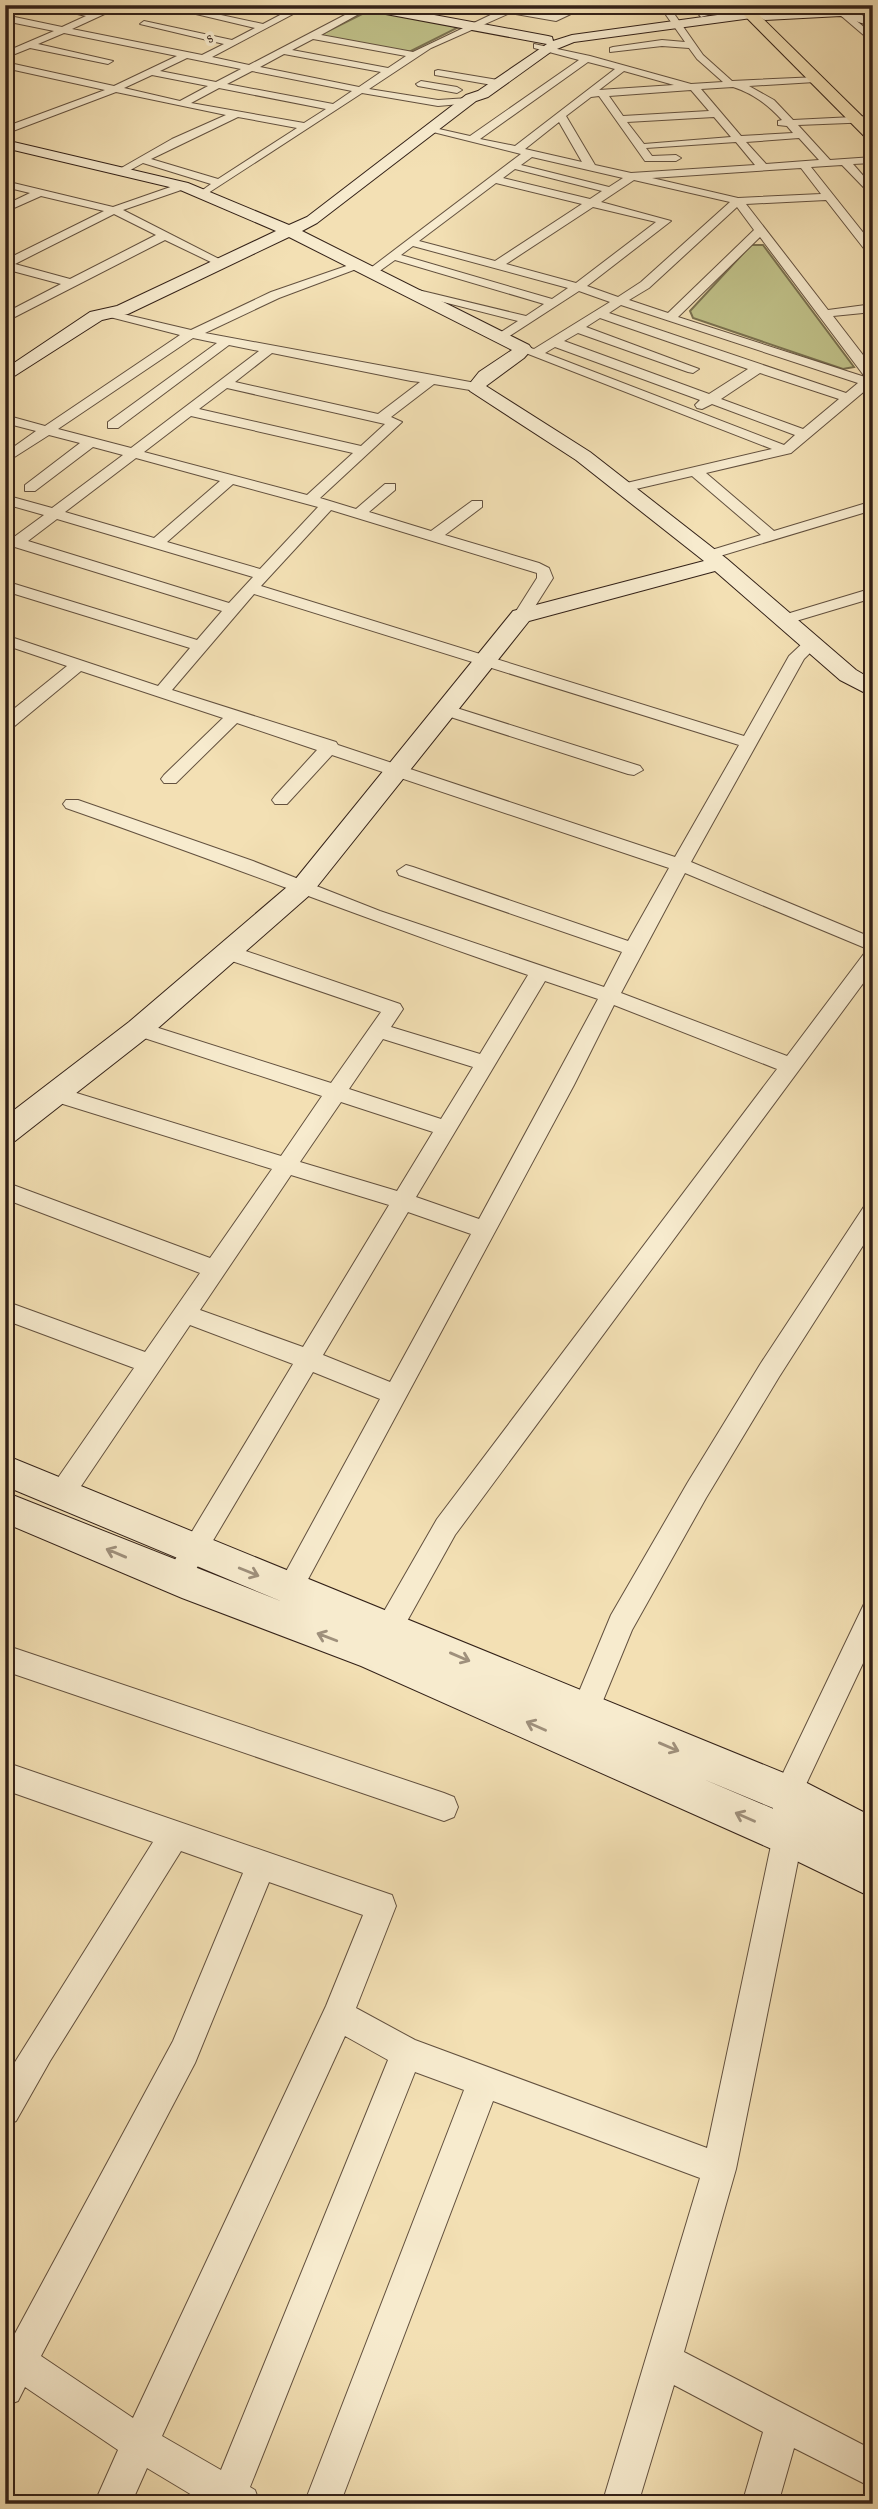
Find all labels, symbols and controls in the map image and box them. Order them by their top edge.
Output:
street label: s [203,28,217,49]
one-way arrow [105,1545,127,1558]
one-way arrow [238,1566,260,1579]
one-way arrow [317,1629,338,1642]
one-way arrow [449,1651,470,1664]
one-way arrow [526,1718,548,1731]
one-way arrow [658,1741,679,1754]
one-way arrow [734,1810,756,1823]

